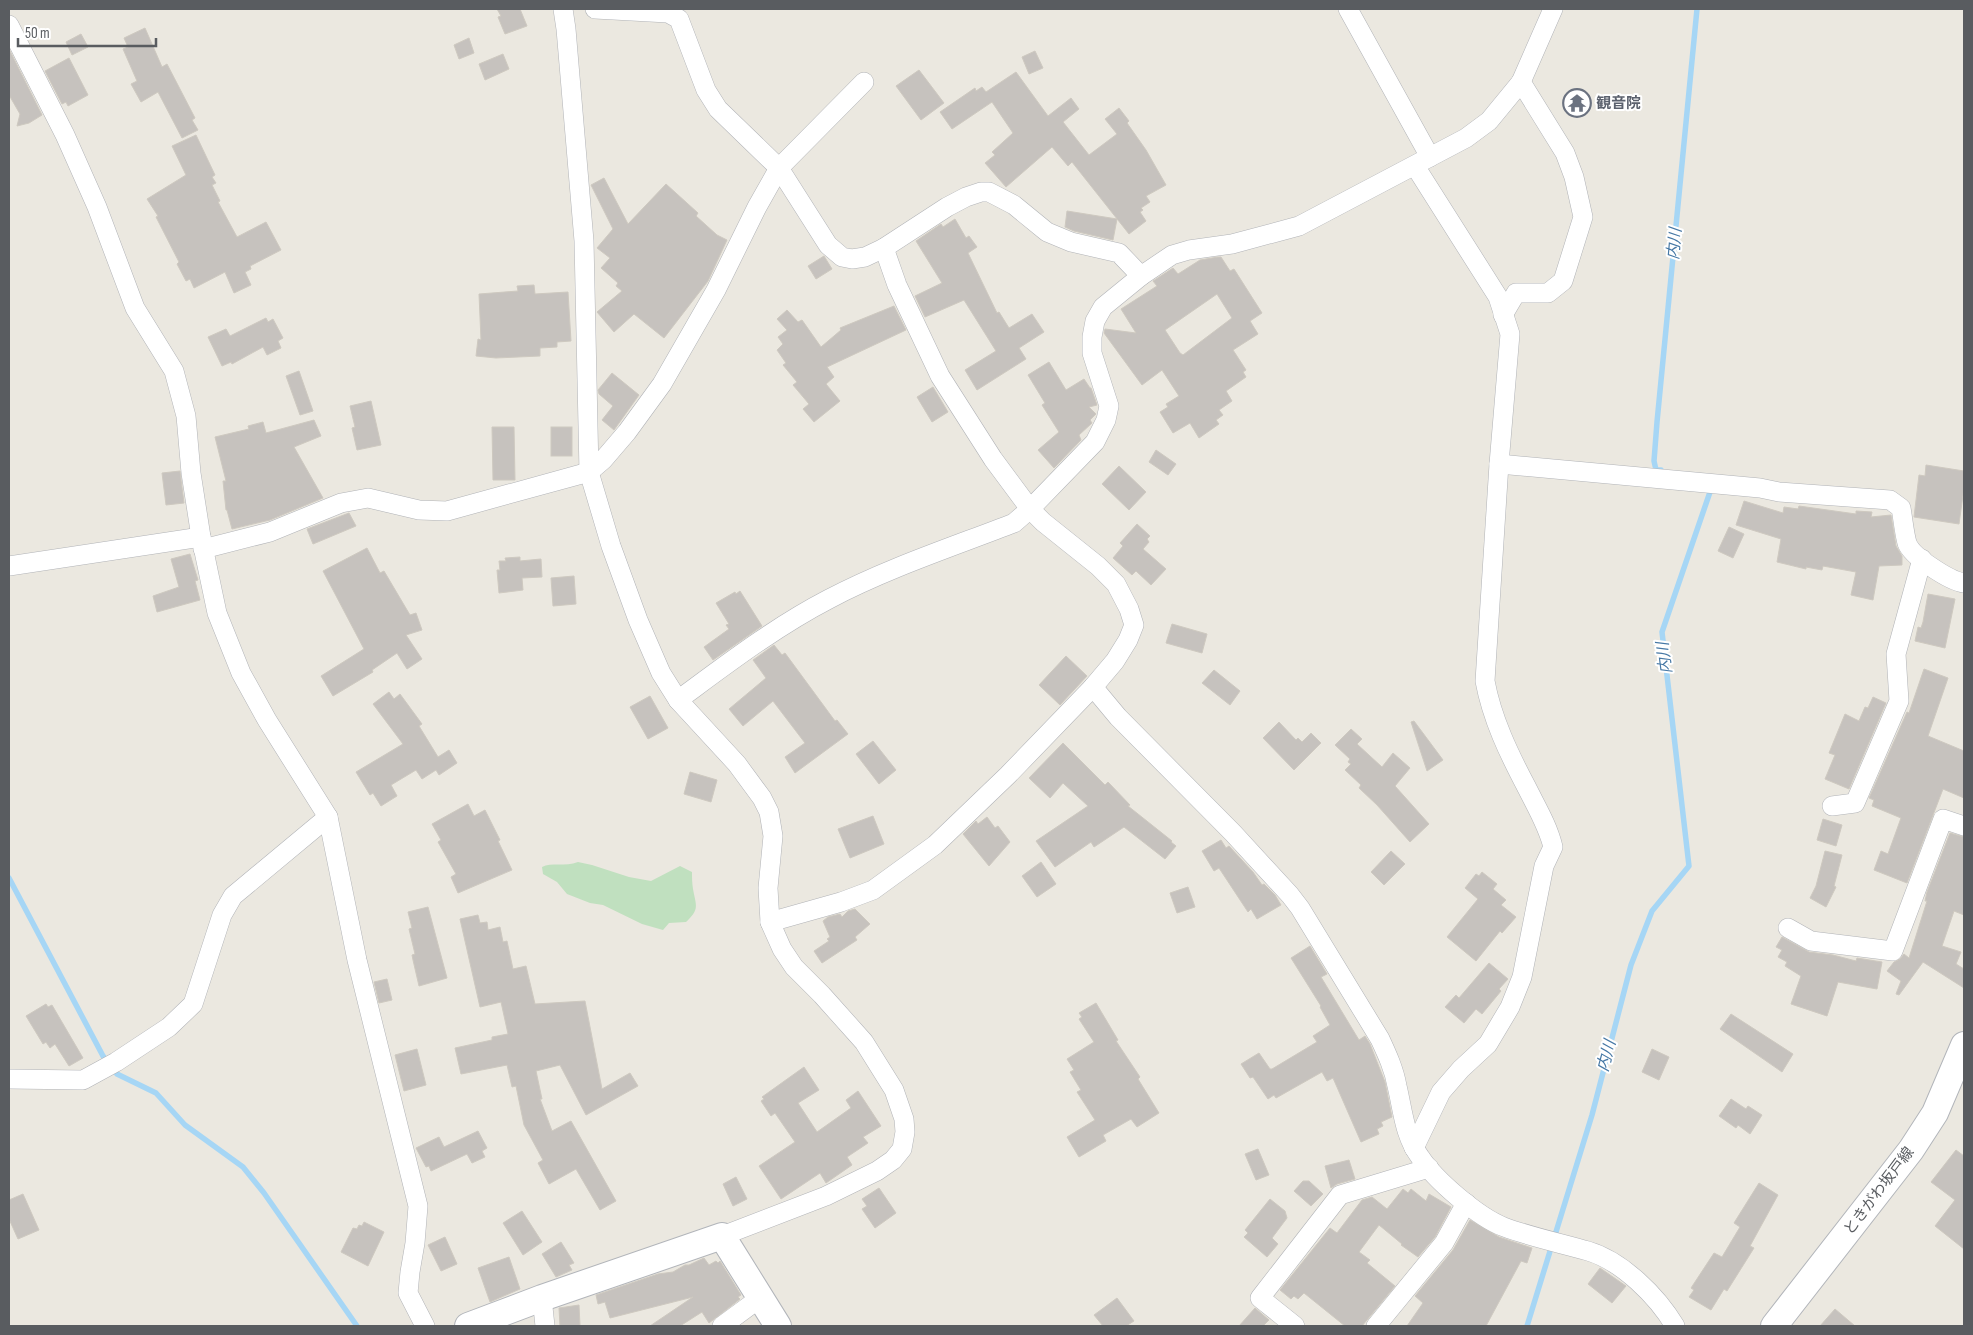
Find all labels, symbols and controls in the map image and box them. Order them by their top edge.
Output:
scale bar [18,15,155,47]
text: 50 m [25,24,50,43]
temple icon: 観音院 [1562,88,1592,118]
place label: 観音院 [1596,94,1641,113]
water label: 内川 [1664,225,1686,261]
water label: 内川 [1653,639,1676,675]
water label: 内川 [1594,1036,1621,1074]
street label: ときがわ坂戸線 [1840,1143,1918,1239]

